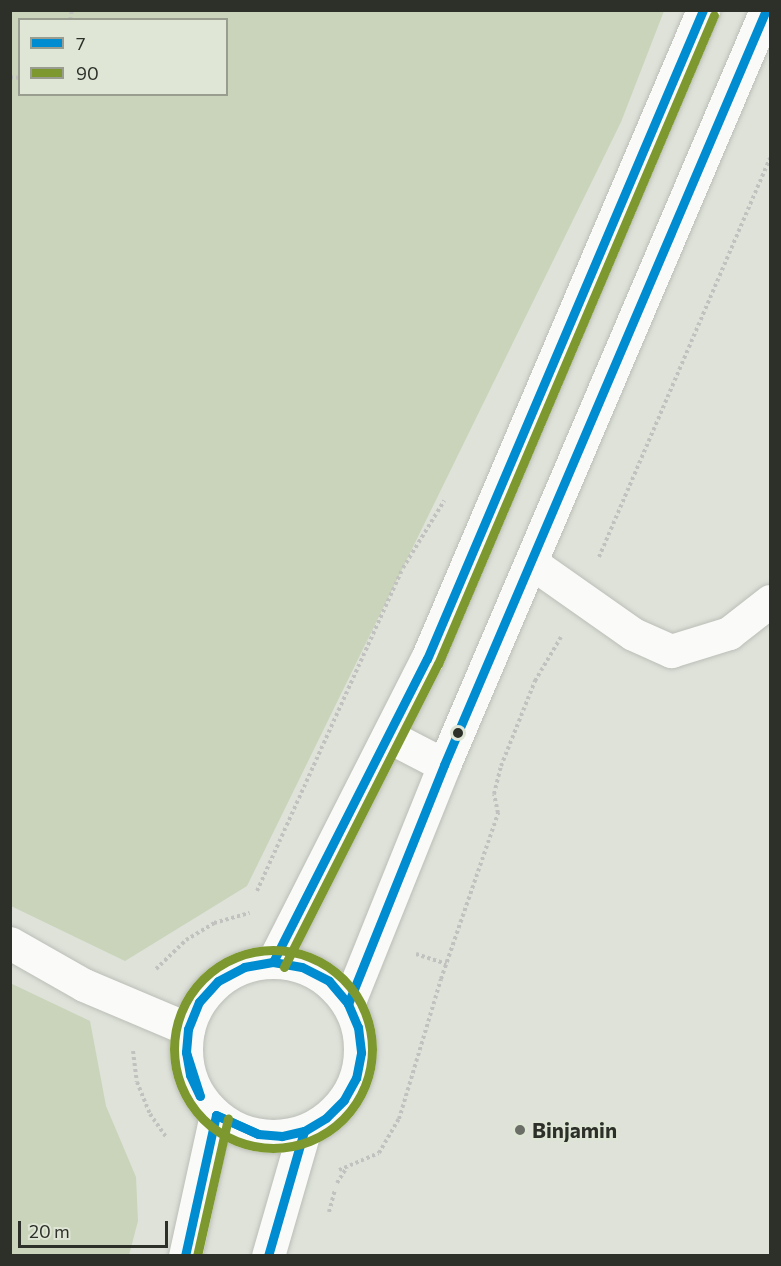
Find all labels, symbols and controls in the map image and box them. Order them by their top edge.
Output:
legend [18,18,228,96]
text: 7 [76,32,86,54]
text: 90 [76,62,99,84]
unlabelled marker [452,727,464,739]
place label: Binjamin [532,1117,617,1143]
marker: Binjamin [513,1123,527,1137]
scale bar [21,1209,171,1247]
text: 20 m [29,1220,70,1242]

